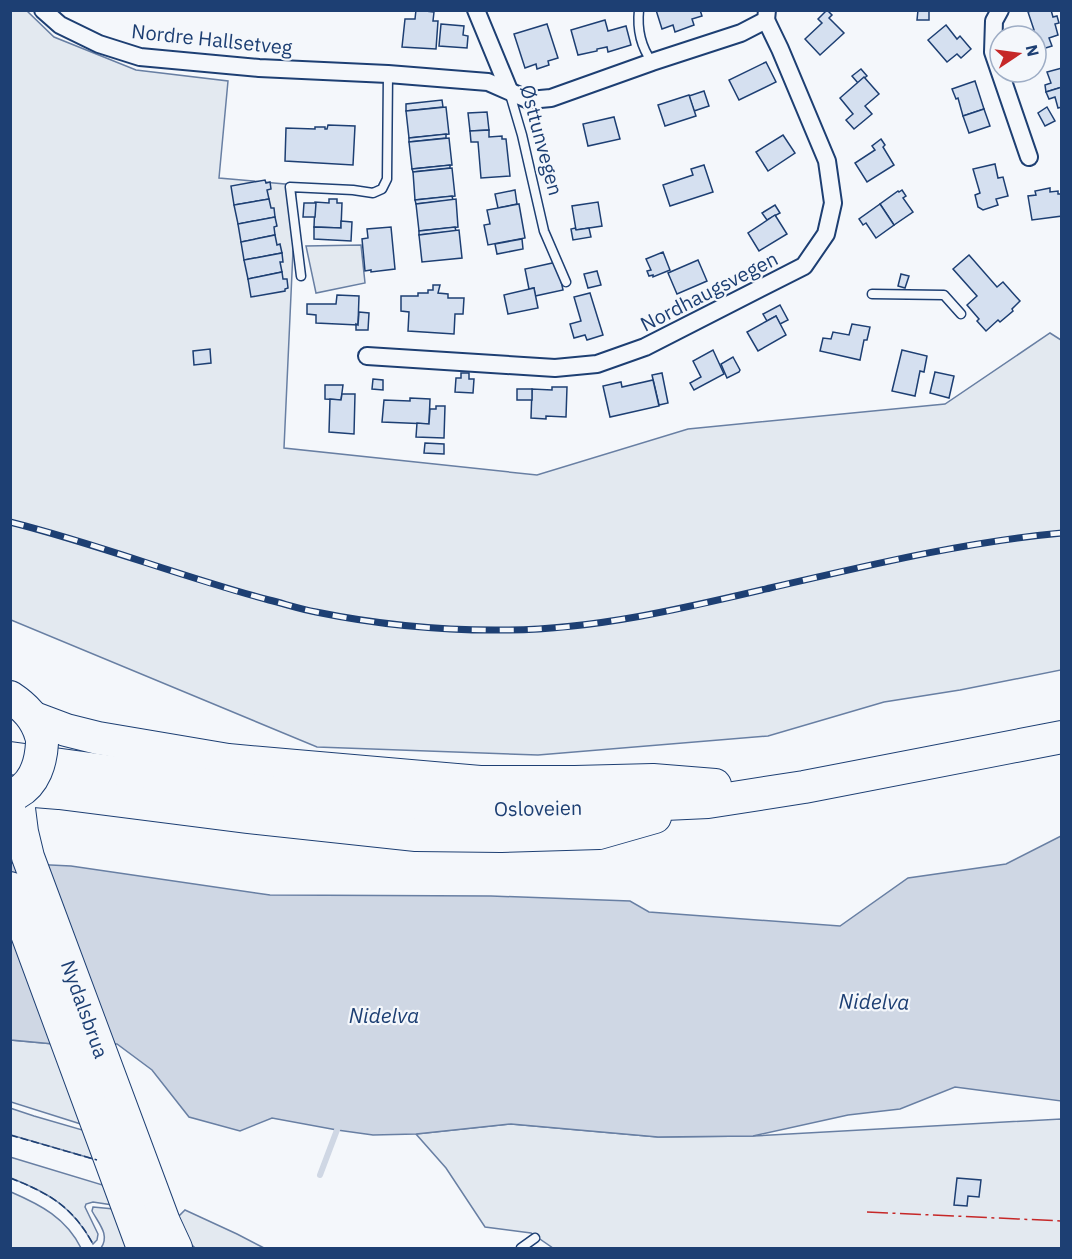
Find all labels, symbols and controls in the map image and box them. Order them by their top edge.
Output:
street label: Nordre Hallsetveg [130,17,294,61]
north arrow [988,24,1048,84]
text: N [1022,43,1044,59]
street label: Østtunvegen [514,82,570,198]
street label: Nordhaugsvegen [636,245,782,337]
street label: Osloveien [494,794,582,822]
street label: Nydalsbrua [55,956,115,1062]
water label: Nidelva [838,986,910,1016]
water label: Nidelva [349,1001,419,1029]

